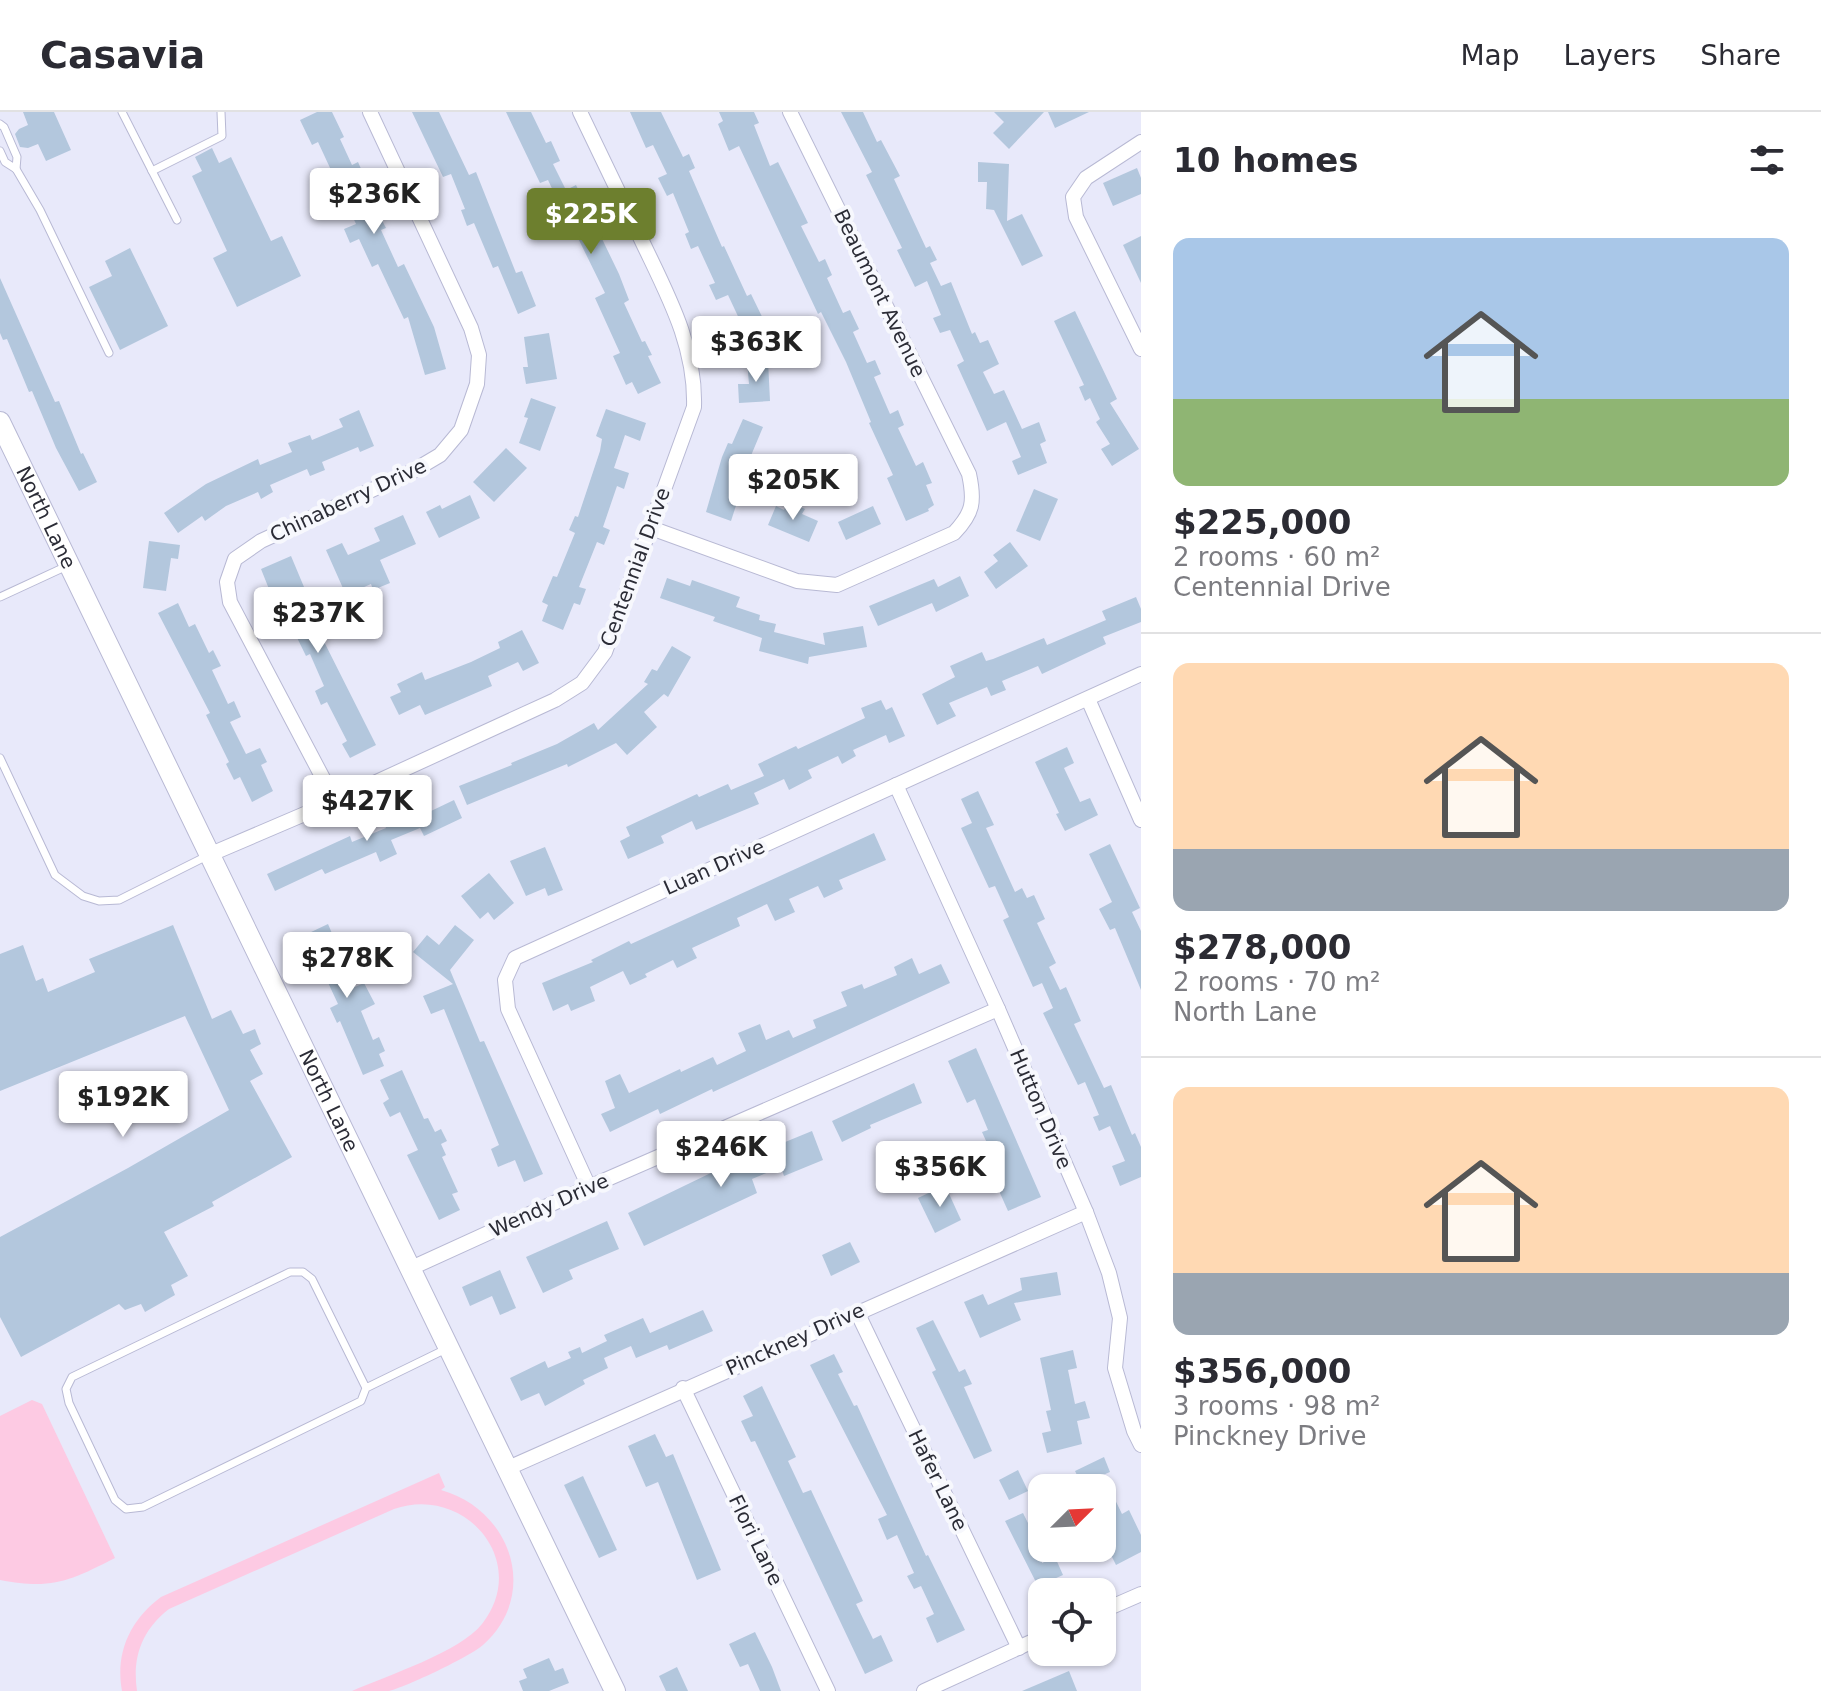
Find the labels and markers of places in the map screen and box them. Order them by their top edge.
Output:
pin: $236K [318,168,430,236]
pin: $225K [535,188,647,256]
pin: $363K [700,316,812,384]
pin: $205K [737,454,849,522]
pin: $237K [262,587,374,655]
pin: $427K [311,775,423,843]
pin: $278K [291,932,403,1000]
pin: $192K [67,1071,179,1139]
pin: $246K [665,1121,777,1189]
pin: $356K [884,1141,996,1209]

